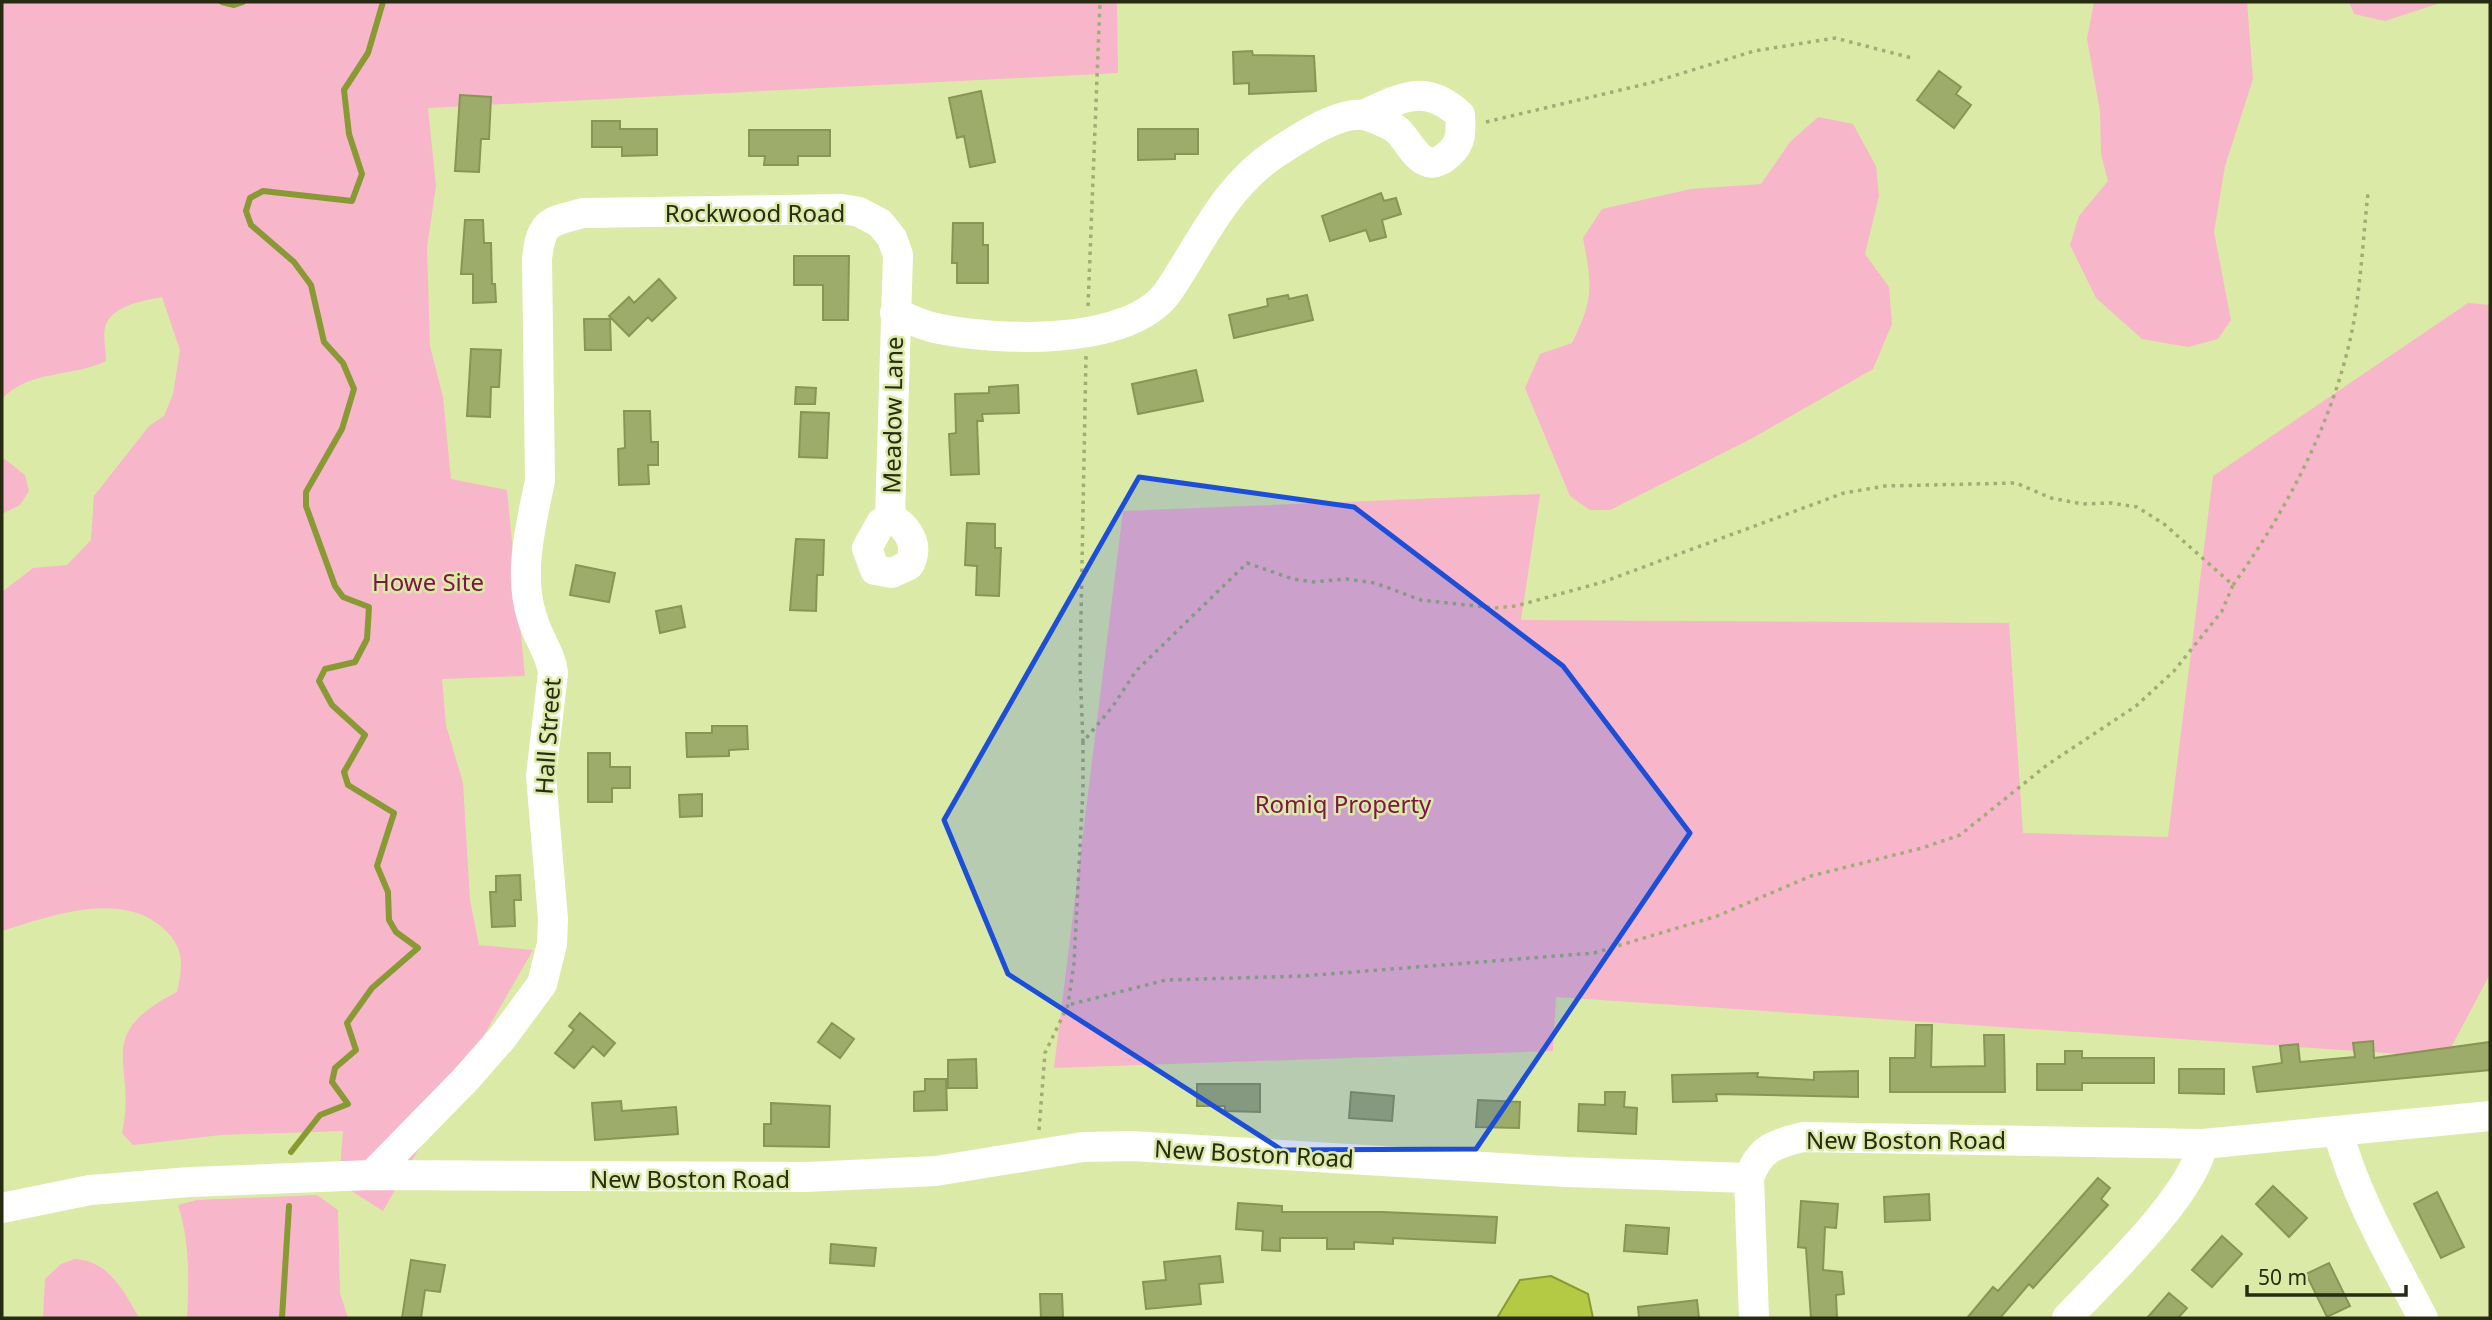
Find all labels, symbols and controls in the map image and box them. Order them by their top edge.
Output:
street label: Rockwood Road [665,196,845,229]
street label: Meadow Lane [874,336,910,494]
park label: Howe Site [372,565,484,598]
street label: Hall Street [526,676,568,795]
park label: Romiq Property [1255,787,1432,820]
street label: New Boston Road [1806,1123,2006,1156]
street label: New Boston Road [1153,1131,1355,1175]
street label: New Boston Road [590,1162,790,1195]
scale bar [2247,1254,2406,1298]
text: 50 m [2258,1263,2307,1291]

